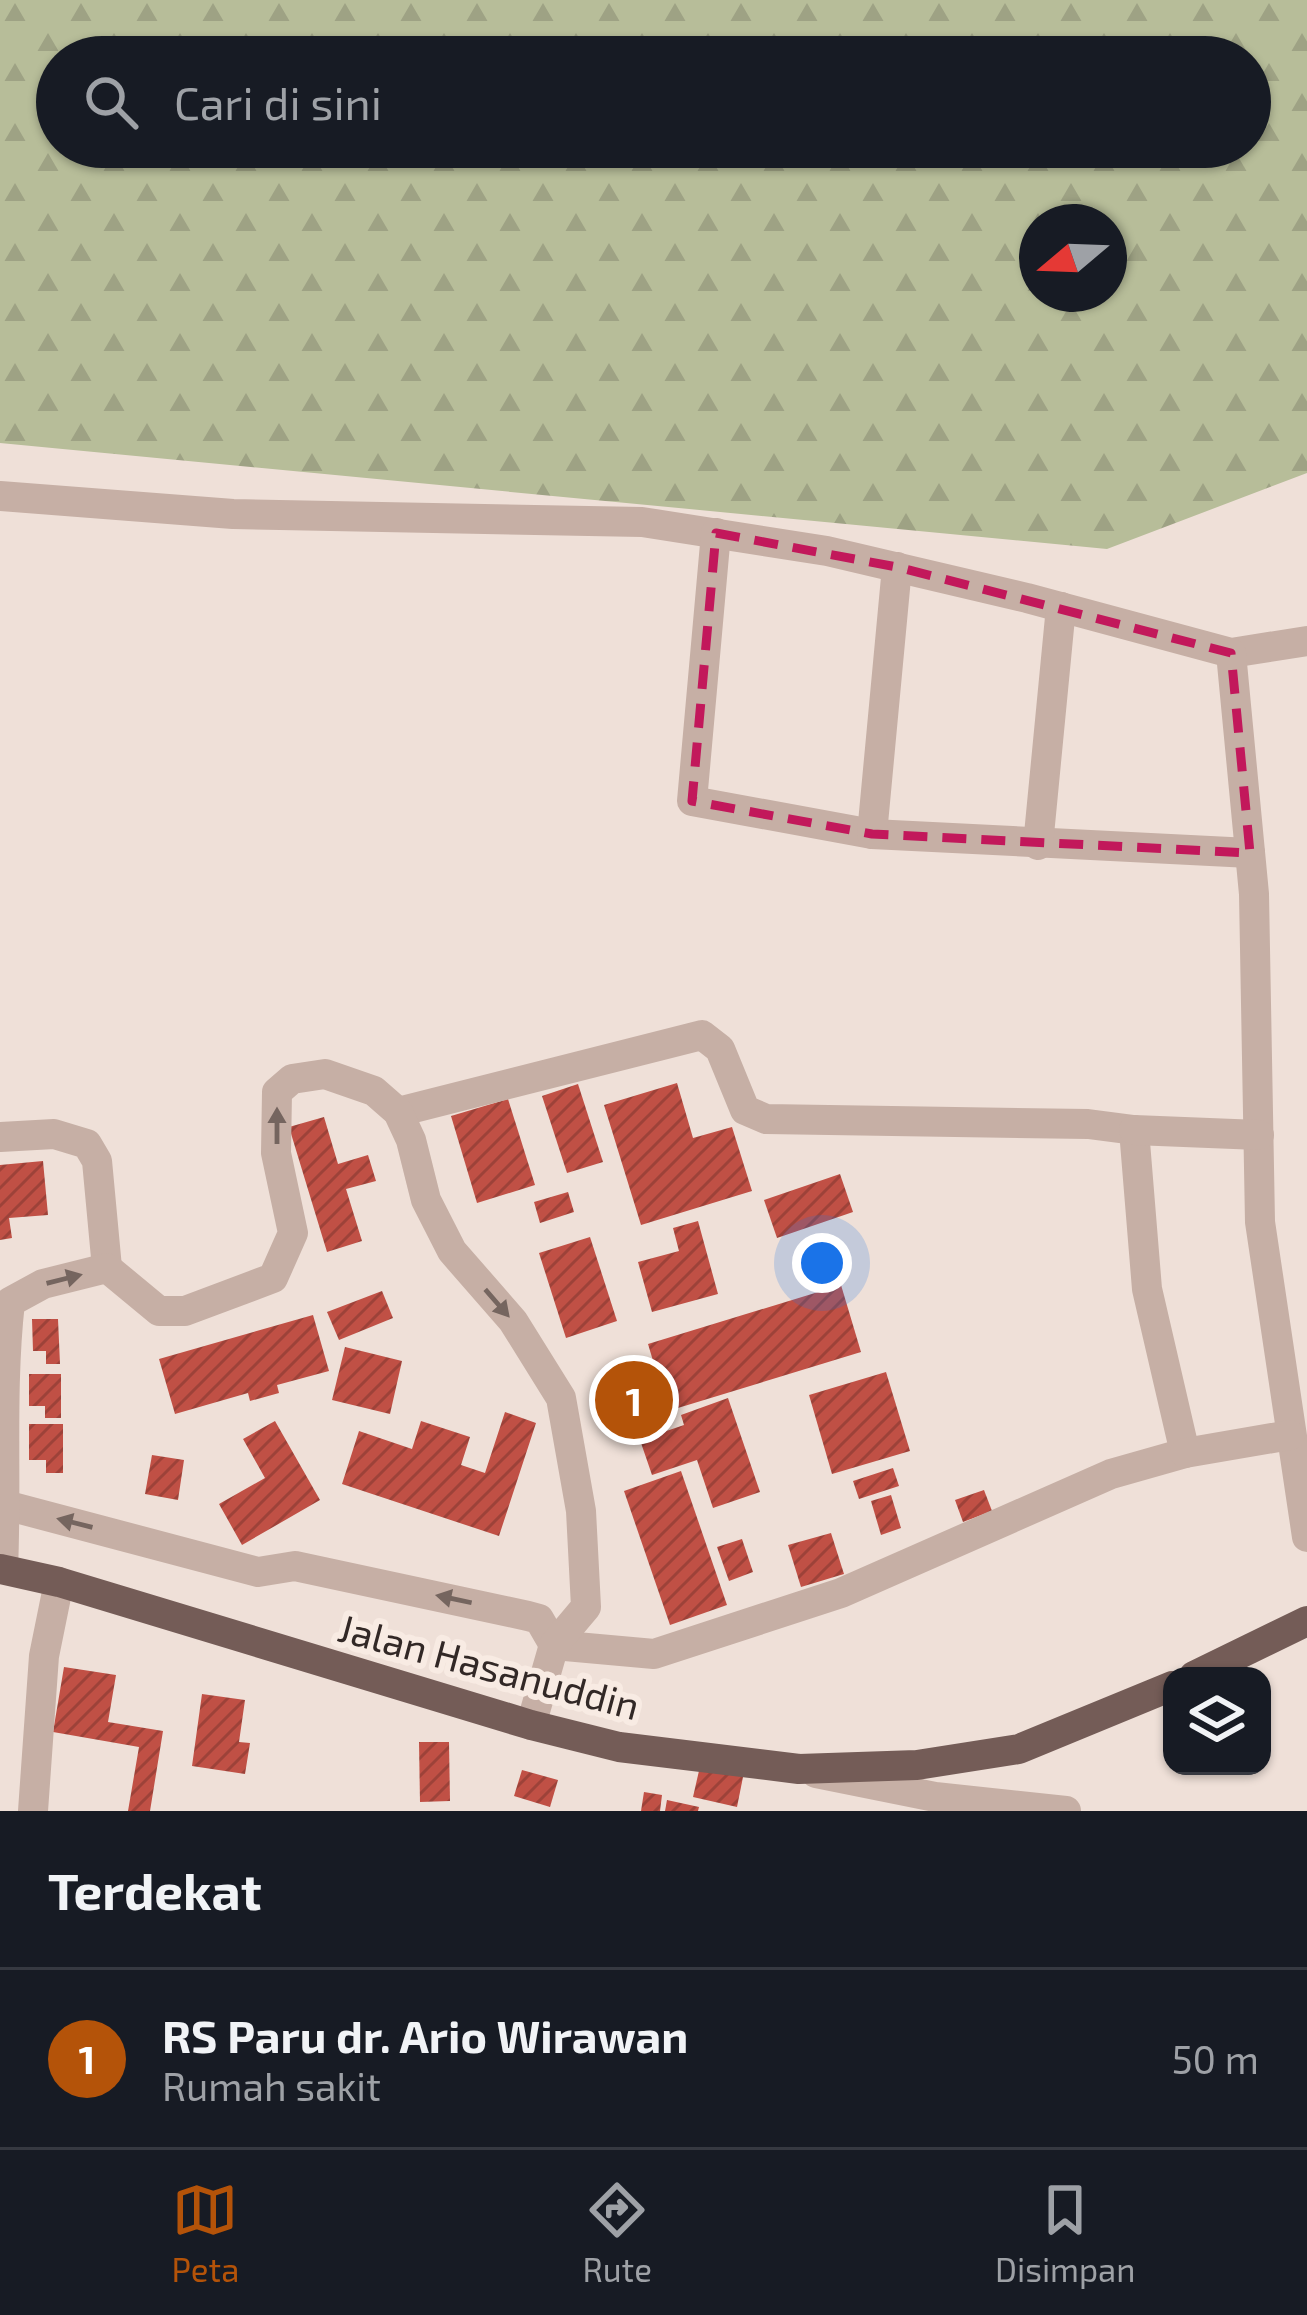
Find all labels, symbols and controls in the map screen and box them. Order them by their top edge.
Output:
search box [36,36,1271,168]
icon: search [78,69,144,135]
text: Cari di sini [174,75,382,129]
north arrow [1019,204,1127,312]
one-way arrow [267,1106,286,1144]
your location [792,1233,852,1293]
one-way arrow [45,1269,82,1288]
one-way arrow [483,1287,509,1317]
pin: 1 [595,1355,673,1445]
one-way arrow [56,1513,93,1532]
one-way arrow [435,1589,472,1608]
street label: Jalan Hasanuddin [334,1603,645,1728]
map controls [1163,1667,1271,1775]
button: layers [1163,1667,1271,1775]
text: Terdekat [48,1859,262,1920]
text: RS Paru dr. Ario Wirawan [162,2008,688,2062]
text: 1 [79,2035,95,2082]
text: 50 m [1172,2035,1259,2082]
text: Rumah sakit [162,2062,381,2109]
tab: Peta [172,2177,239,2289]
tab: Rute [582,2177,652,2289]
tab: Disimpan [995,2177,1135,2289]

